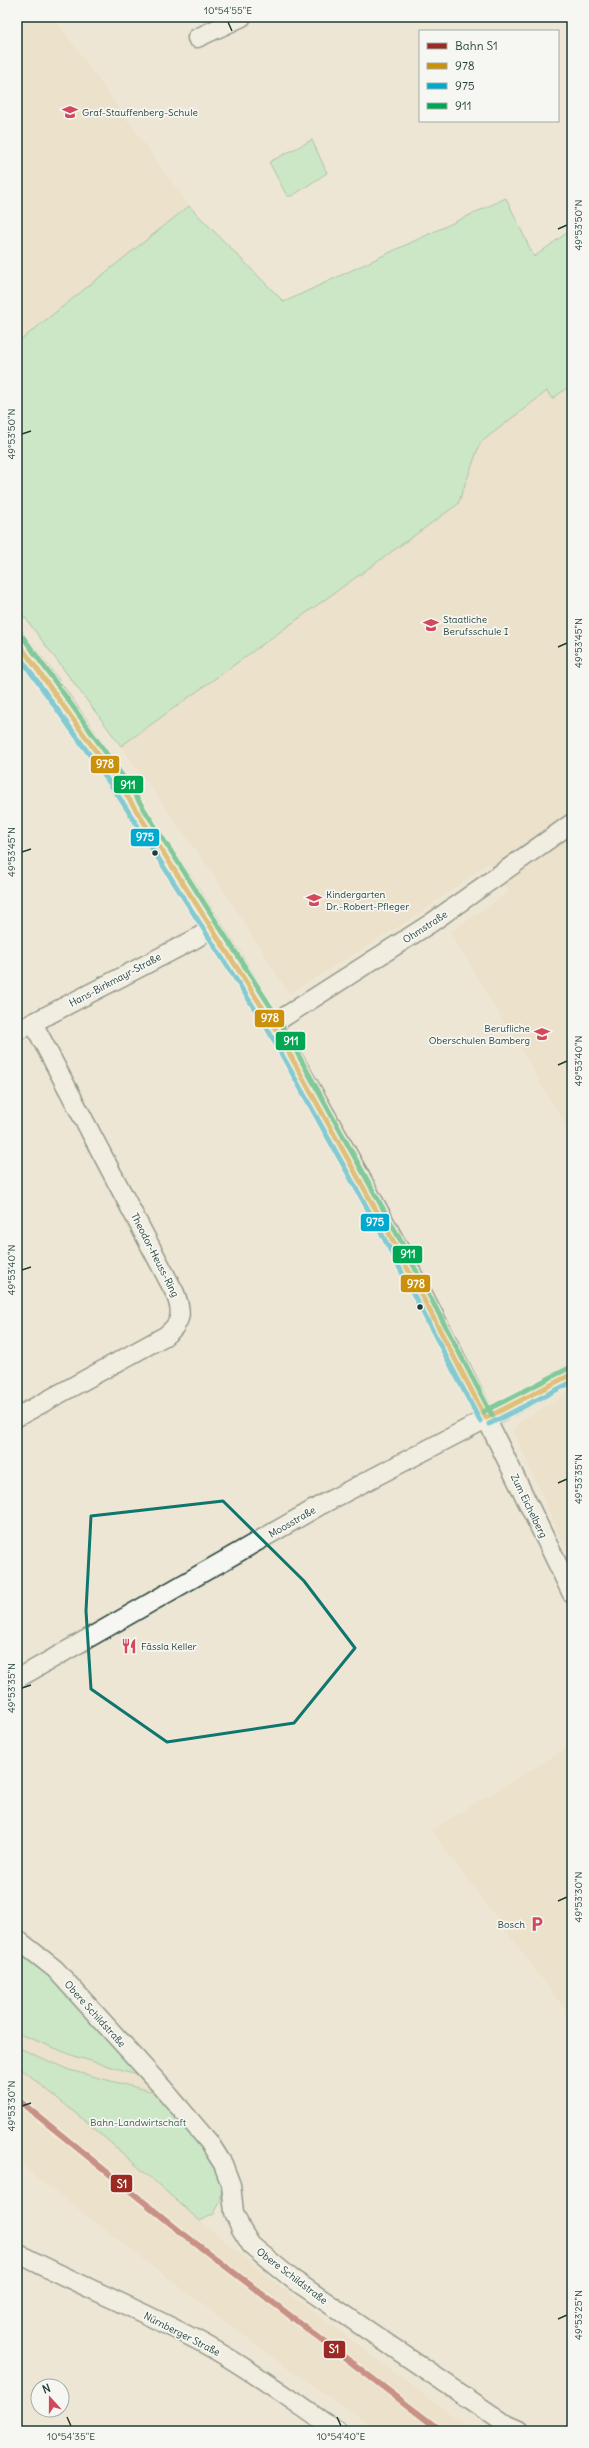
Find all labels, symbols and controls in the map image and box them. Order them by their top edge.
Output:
text: 10°54'55"E [204,4,252,17]
legend [419,30,559,122]
text: Bahn S1 [455,38,498,53]
text: 978 [455,58,475,73]
text: 975 [455,78,475,93]
text: 911 [455,98,471,113]
school or university icon: Graf-Stauffenberg-Schule [61,103,79,121]
place label: Graf-Stauffenberg-Schule [82,106,198,119]
text: 49°53'50"N [572,200,585,250]
text: 49°53'50"N [5,409,18,459]
place label: Staatliche Berufsschule I [443,613,508,638]
school or university icon: Staatliche Berufsschule I [422,616,440,634]
text: 49°53'45"N [572,618,585,668]
line badge: 978 [90,755,120,774]
text: 978 [96,757,114,771]
line badge: 911 [113,775,144,794]
text: 911 [120,778,136,792]
text: 49°53'45"N [5,827,18,877]
line badge: 975 [130,828,160,847]
text: 975 [136,830,154,844]
unlabelled marker [150,848,160,858]
place label: Kindergarten Dr.-Robert-Pfleger [326,888,409,913]
school or university icon: Kindergarten Dr.-Robert-Pfleger [305,891,323,909]
street label: Ohmstraße [400,908,450,946]
street label: Hans-Birkmayr-Straße [67,950,163,1010]
line badge: 978 [254,1009,285,1028]
text: 978 [261,1011,279,1025]
place label: Berufliche Oberschulen Bamberg [429,1022,530,1047]
school or university icon: Berufliche Oberschulen Bamberg [533,1025,551,1043]
line badge: 911 [275,1031,306,1051]
text: 911 [283,1034,299,1048]
text: 49°53'40"N [572,1036,585,1086]
street label: Theodor-Heuss-Ring [128,1211,182,1299]
line badge: 975 [360,1213,390,1232]
text: 975 [366,1215,384,1229]
text: 49°53'40"N [5,1245,18,1295]
line badge: 911 [392,1245,423,1264]
text: 911 [400,1247,416,1261]
line badge: 978 [400,1274,431,1293]
text: 978 [407,1277,425,1291]
unlabelled marker [415,1302,425,1312]
text: 49°53'35"N [572,1454,585,1504]
street label: Zum Eichelberg [508,1472,550,1540]
street label: Moosstraße [266,1503,318,1541]
restaurant icon: Fässla Keller [120,1637,138,1655]
place label: Fässla Keller [141,1640,197,1653]
text: 49°53'35"N [5,1663,18,1713]
text: 49°53'30"N [572,1872,585,1922]
parking icon: Bosch [528,1915,546,1933]
place label: Bosch [497,1918,525,1931]
street label: Obere Schildstraße [62,1978,128,2050]
text: 49°53'30"N [5,2081,18,2131]
park label: Bahn-Landwirtschaft [90,2116,187,2129]
line badge: S1 [110,2174,133,2193]
text: S1 [117,2177,127,2191]
street label: Obere Schildstraße [254,2245,330,2307]
text: 49°53'25"N [572,2290,585,2340]
street label: Nürnberger Straße [142,2309,222,2359]
line badge: S1 [323,2340,346,2359]
text: S1 [329,2342,339,2356]
north arrow [30,2378,70,2418]
text: N [40,2381,52,2397]
text: 10°54'35"E [47,2430,95,2443]
text: 10°54'40"E [317,2430,365,2443]

